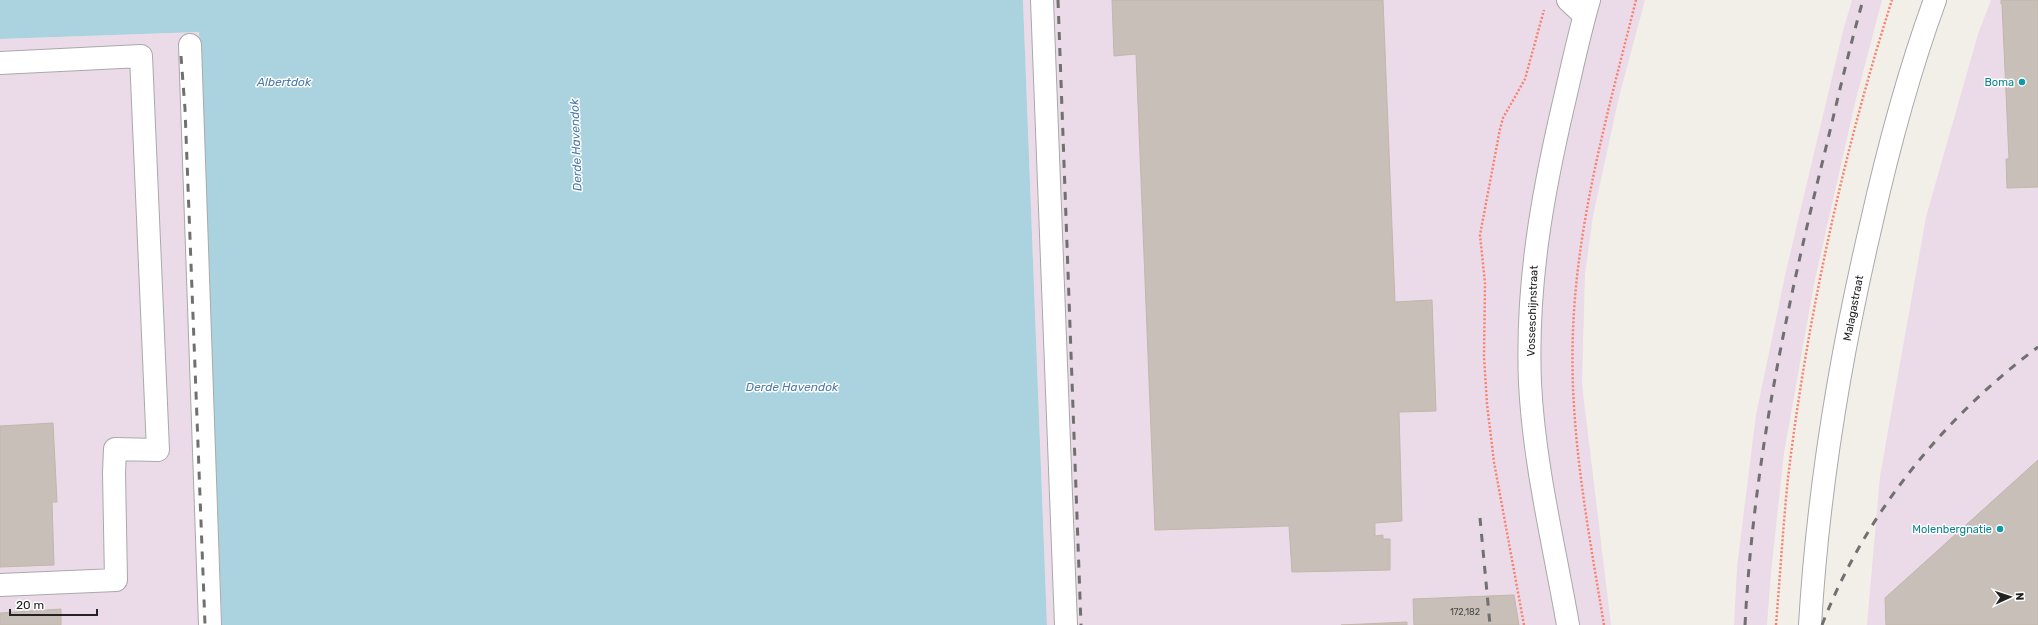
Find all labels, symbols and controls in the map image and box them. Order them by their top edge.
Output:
water label: Albertdok [256,75,312,89]
place label: Boma [1984,76,2014,89]
marker: Boma [2017,77,2027,87]
water label: Derde Havendok [567,98,585,191]
street label: Vosseschijnstraat [1524,265,1541,357]
street label: Malagastraat [1841,273,1866,342]
water label: Derde Havendok [746,380,839,394]
place label: Molenbergnatie [1912,523,1992,536]
marker: Molenbergnatie [1995,524,2005,534]
north arrow [1990,577,2030,617]
scale bar [10,591,97,617]
text: N [2013,592,2026,601]
text: 20 m [16,598,44,612]
house number: 172,182 [1450,607,1480,617]

